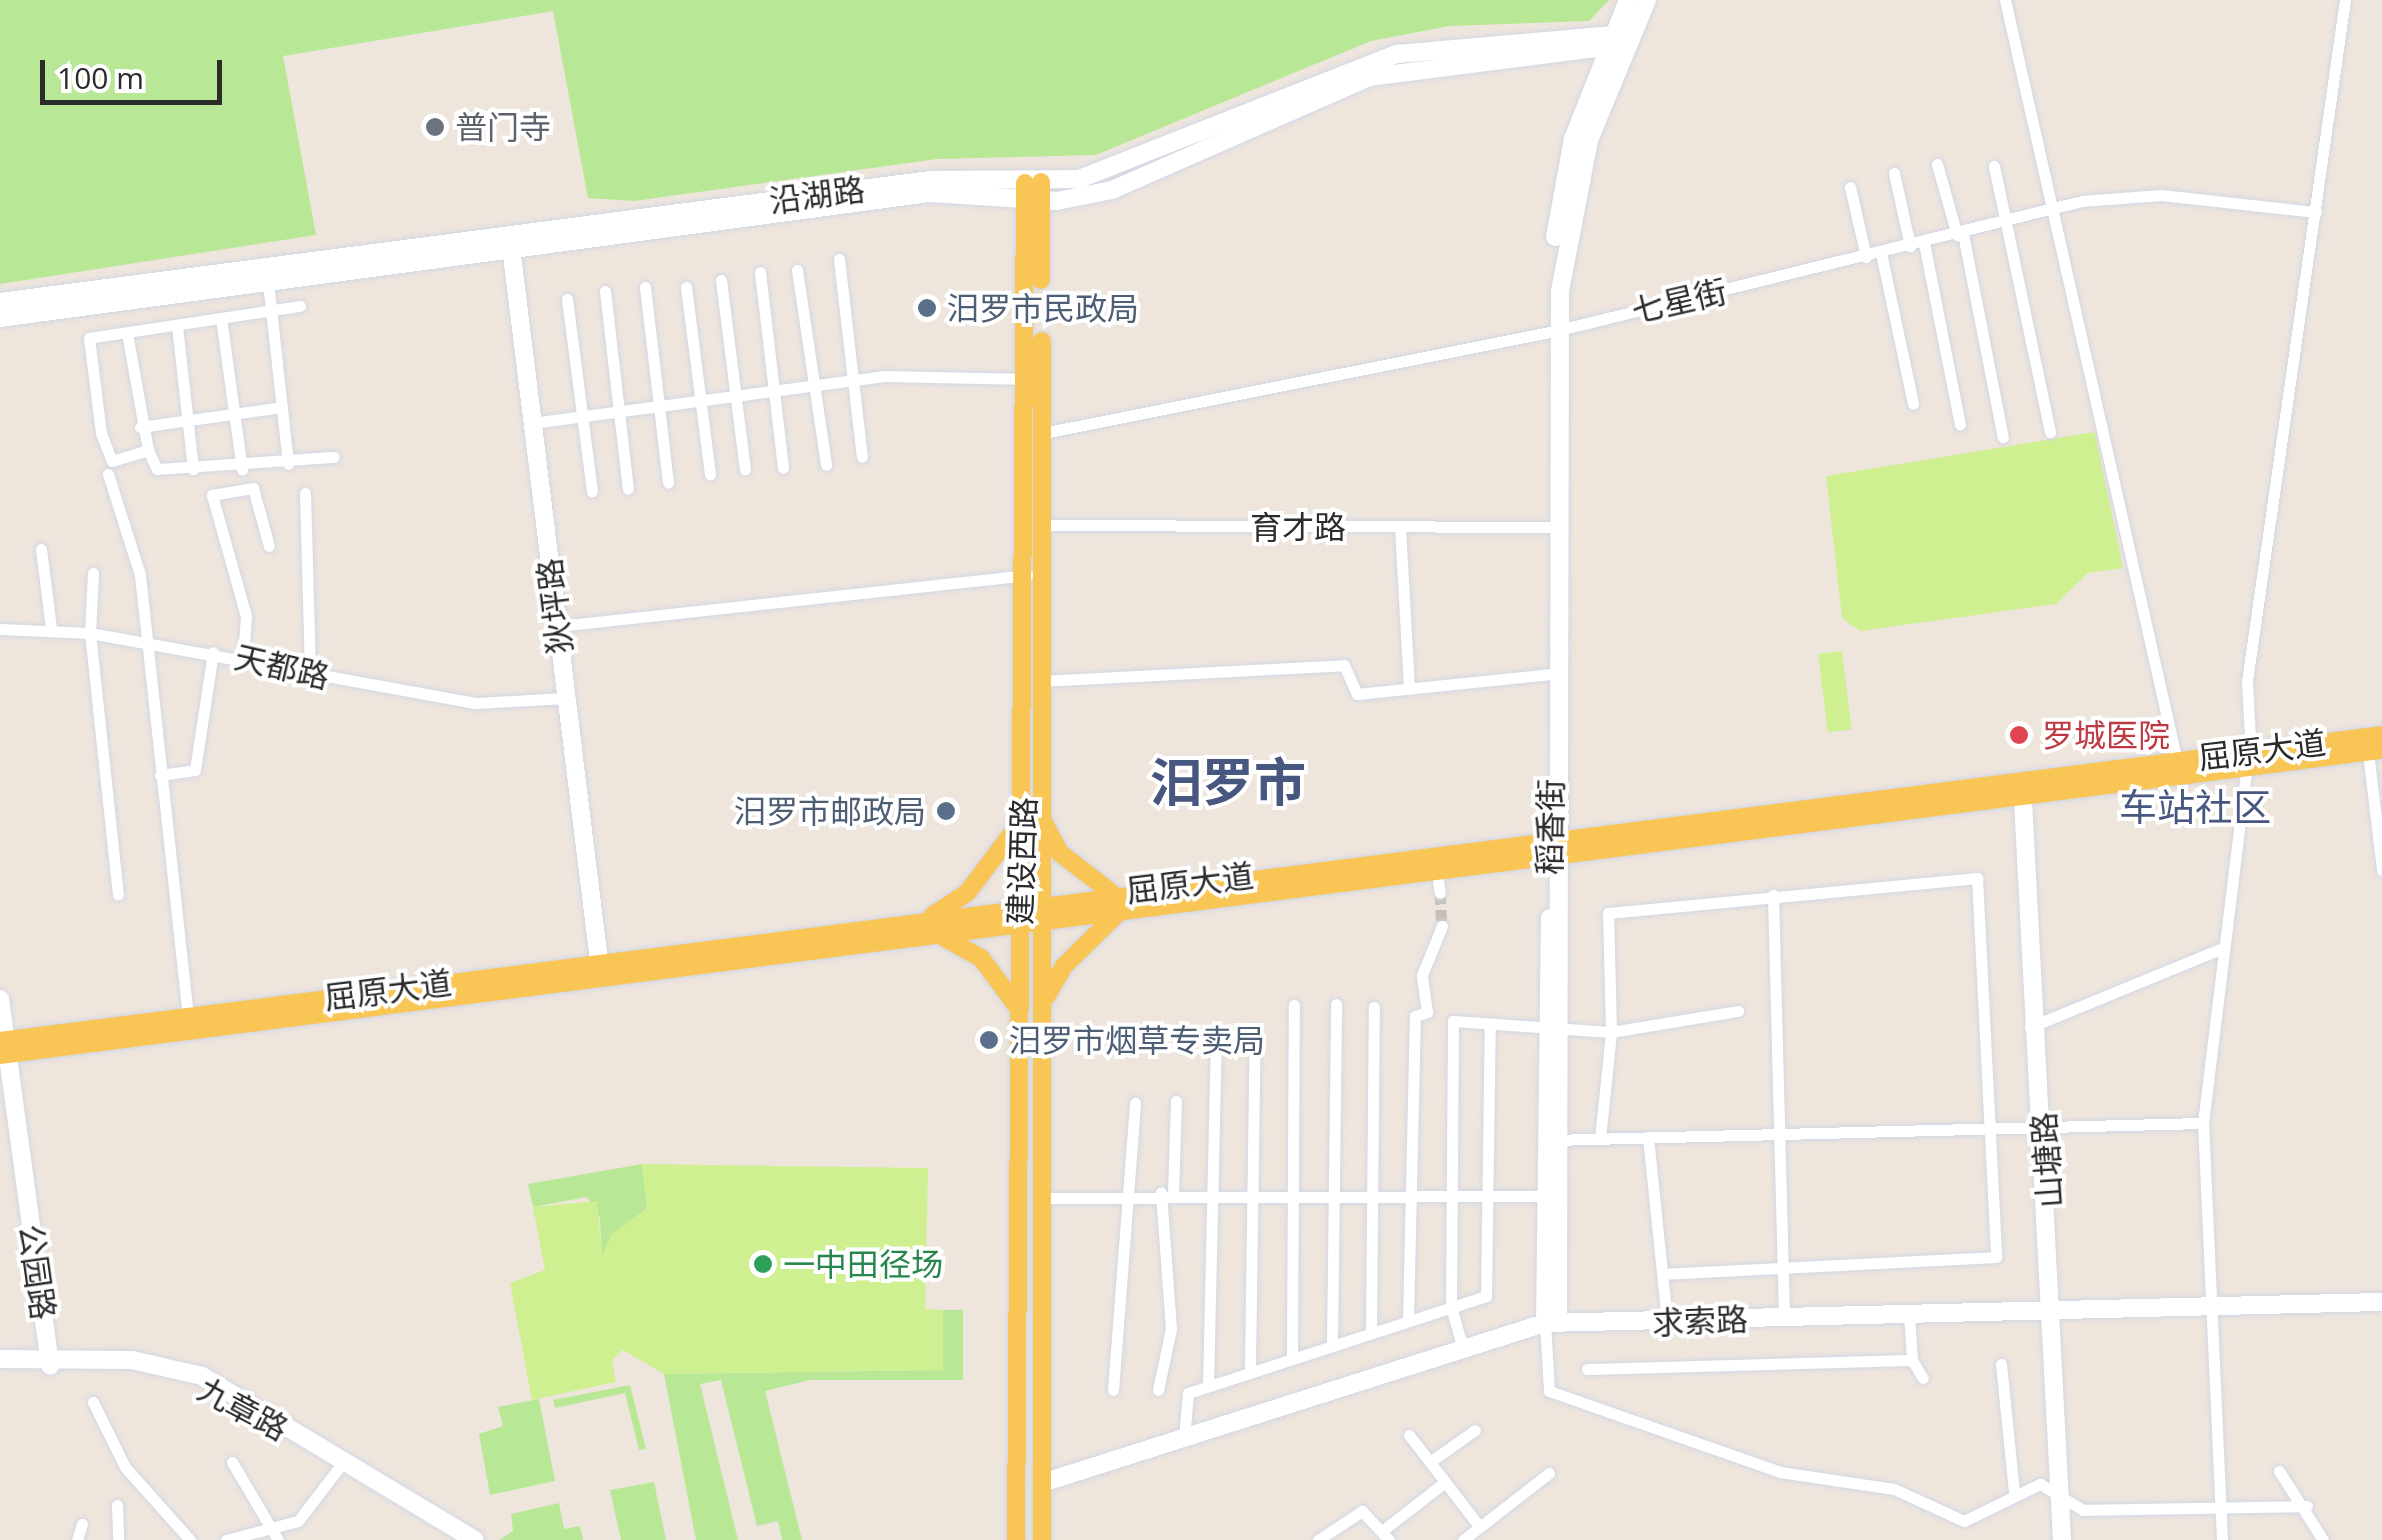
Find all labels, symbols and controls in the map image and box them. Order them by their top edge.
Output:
scale bar [45,40,228,102]
text: 100 m [57,57,144,98]
place label: 普门寺 [455,108,551,146]
marker: 普门寺 [424,116,446,138]
street label: 沿湖路 [767,170,867,220]
street label: 七星街 [1628,271,1730,331]
place label: 汨罗市民政局 [947,289,1139,327]
marker: 汨罗市民政局 [916,297,938,319]
street label: 育才路 [1250,508,1346,546]
street label: 狄坪路 [530,556,580,656]
street label: 天都路 [231,637,333,697]
place label: 罗城医院 [2042,716,2170,754]
marker: 罗城医院 [2006,722,2032,748]
street label: 屈原大道 [2196,723,2328,777]
district label: 汨罗市 [1150,750,1306,812]
street label: 稻香街 [1530,779,1570,875]
district label: 车站社区 [2119,784,2271,830]
place label: 汨罗市邮政局 [734,792,926,830]
street label: 建设西路 [1001,796,1043,926]
marker: 汨罗市邮政局 [935,800,957,822]
street label: 屈原大道 [1124,856,1256,910]
street label: 屈原大道 [322,963,454,1017]
place label: 汨罗市烟草专卖局 [1009,1021,1265,1059]
marker: 汨罗市烟草专卖局 [978,1029,1000,1051]
street label: 山塘路 [2024,1111,2070,1209]
street label: 公园路 [11,1222,63,1322]
place label: 一中田径场 [783,1245,943,1283]
marker: 一中田径场 [752,1253,774,1275]
street label: 求索路 [1651,1300,1749,1342]
street label: 九章路 [192,1370,294,1448]

